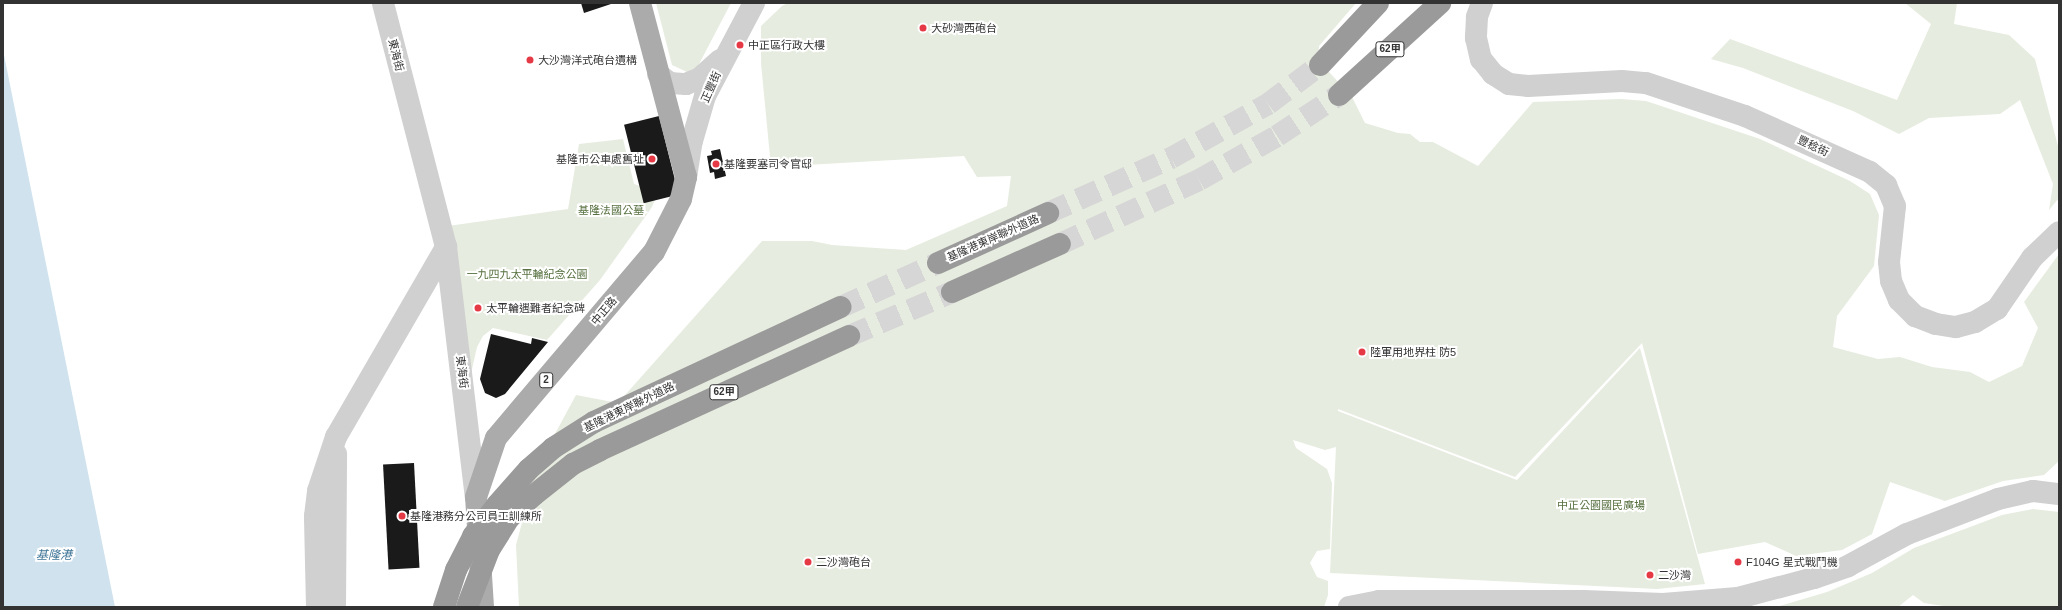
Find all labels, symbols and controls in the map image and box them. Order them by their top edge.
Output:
place label: 大砂灣西砲台 [931,21,997,35]
marker: 大砂灣西砲台 [918,23,928,33]
street label: 東海街 [386,37,406,73]
place label: 中正區行政大樓 [748,38,825,52]
marker: 中正區行政大樓 [735,40,745,50]
road number: 62甲 [1375,41,1405,57]
place label: 大沙灣洋式砲台遺構 [538,53,637,67]
marker: 大沙灣洋式砲台遺構 [525,55,535,65]
street label: 正豐街 [698,69,724,105]
street label: 豐稔街 [1795,133,1831,159]
place label: 基隆市公車處舊址 [556,152,644,166]
marker: 基隆市公車處舊址 [647,154,657,164]
place label: 基隆要塞司令官邸 [724,157,812,171]
marker: 基隆要塞司令官邸 [711,159,721,169]
park label: 基隆法國公墓 [578,203,644,217]
street label: 基隆港東岸聯外道路 [945,212,1041,264]
park label: 一九四九太平輪紀念公園 [467,267,587,281]
street label: 中正路 [588,294,620,328]
place label: 太平輪遇難者紀念碑 [486,301,585,315]
marker: 太平輪遇難者紀念碑 [473,303,483,313]
place label: 陸軍用地界柱 防5 [1370,345,1456,359]
marker: 陸軍用地界柱 防5 [1357,347,1367,357]
street label: 東海街 [453,355,471,389]
road number: 2 [539,372,553,388]
street label: 基隆港東岸聯外道路 [582,379,676,435]
road number: 62甲 [709,384,739,400]
park label: 中正公園國民廣場 [1557,498,1645,512]
place label: 基隆港務分公司員工訓練所 [410,509,542,523]
marker: 基隆港務分公司員工訓練所 [397,511,407,521]
water label: 基隆港 [36,549,72,563]
place label: 二沙灣砲台 [816,555,871,569]
place label: F104G 星式戰鬥機 [1746,555,1838,569]
marker: 二沙灣砲台 [803,557,813,567]
marker: F104G 星式戰鬥機 [1733,557,1743,567]
place label: 二沙灣 [1658,568,1691,582]
marker: 二沙灣 [1645,570,1655,580]

